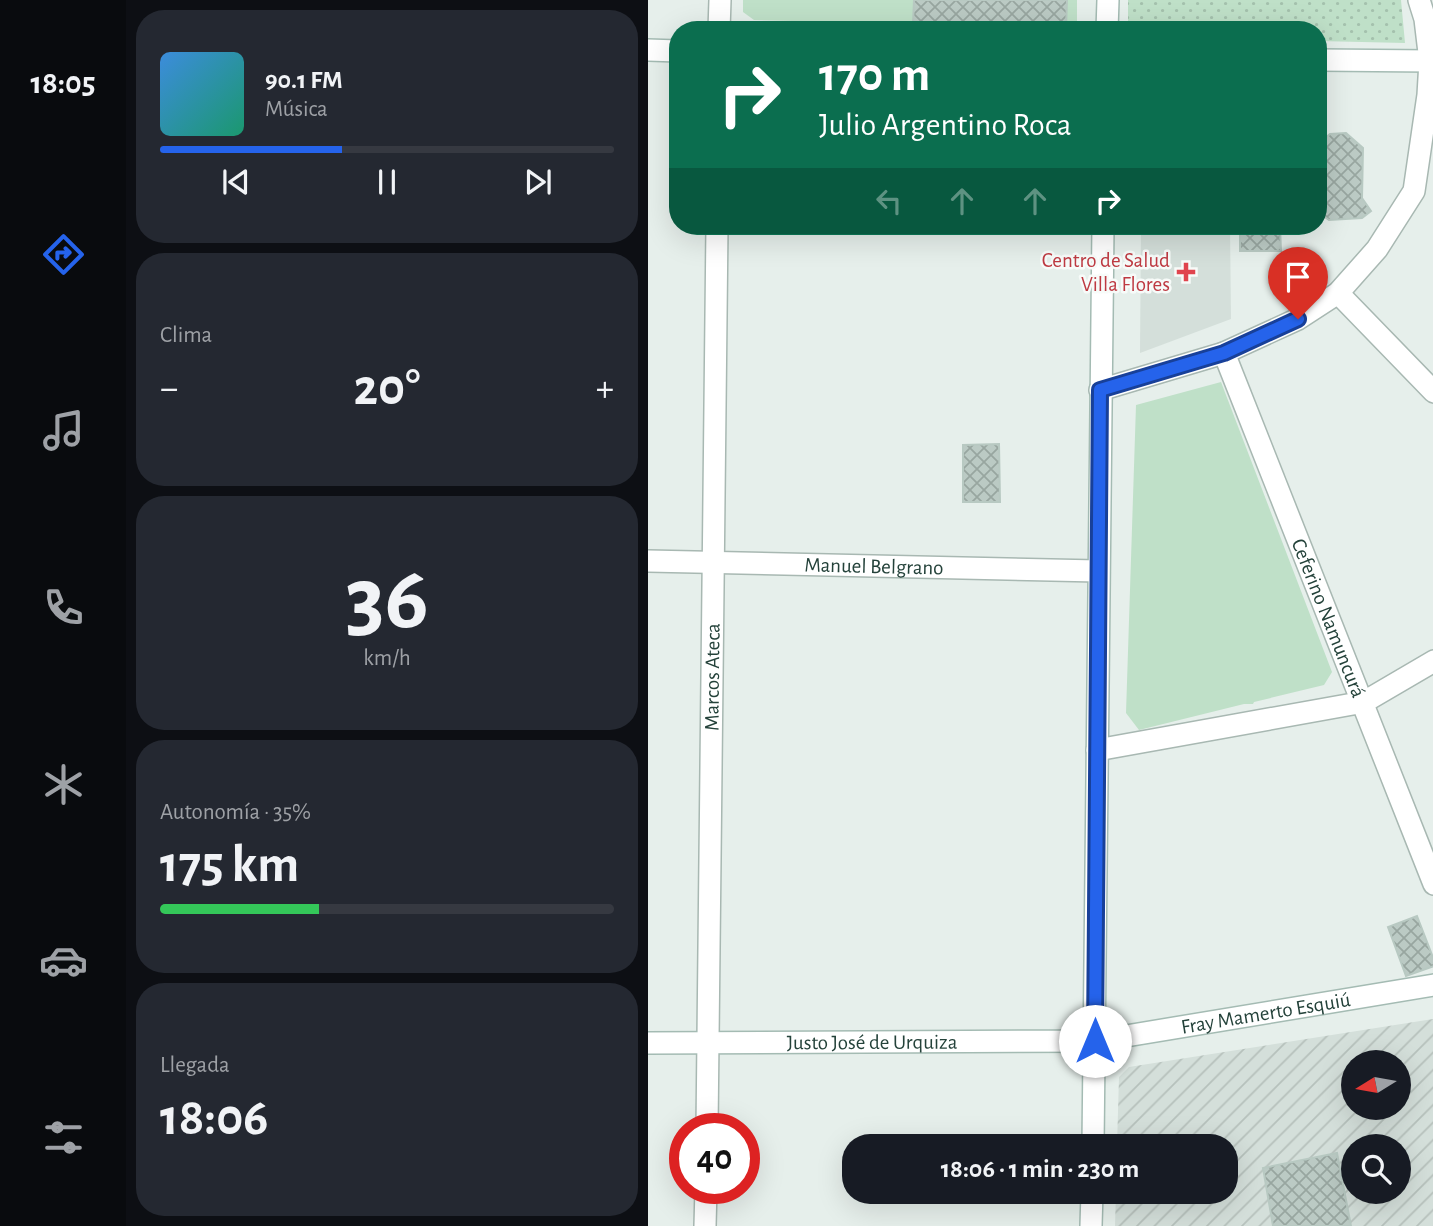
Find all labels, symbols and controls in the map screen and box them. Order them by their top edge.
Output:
icon: right [704,49,795,140]
text: 170 m [819,51,930,100]
text: 18:05 [30,67,96,99]
text: 90.1 FM [265,67,343,93]
text: Música [265,98,328,121]
text: Julio Argentino Roca [819,109,1071,141]
icon: previous [217,163,255,201]
icon: pause [368,163,406,201]
icon: next [519,163,557,201]
icon: left [870,182,908,220]
icon: ahead [943,182,981,220]
icon: ahead [1016,182,1054,220]
icon: right [1089,182,1127,220]
icon: directions [39,230,88,279]
pin [1268,247,1328,319]
place label: Centro de Salud Villa Flores [1042,250,1170,295]
icon: arrive [1279,258,1317,296]
marker: Centro de Salud Villa Flores [1176,262,1196,282]
text: Clima [160,324,212,347]
text: 20° [354,362,420,414]
text: − [160,370,178,408]
text: + [596,370,614,408]
icon: music [39,406,88,455]
street label: Ceferino Namuncurá [1288,536,1370,701]
text: 36 [345,554,429,645]
street label: Manuel Belgrano [804,554,944,578]
icon: phone [39,583,88,632]
street label: Marcos Ateca [701,623,723,731]
text: km/h [363,647,411,670]
icon: climate [39,760,88,809]
text: Autonomía · 35% [160,801,311,824]
text: 175 km [160,839,299,891]
icon: car [39,936,88,985]
street label: Fray Mamerto Esquiú [1179,988,1352,1037]
position arrow [1058,1004,1132,1078]
street label: Justo José de Urquiza [787,1031,958,1053]
north arrow [1341,1050,1411,1120]
map controls [1341,1050,1411,1204]
text: Llegada [160,1054,230,1077]
text: 18:06 [160,1092,268,1144]
icon: filters [39,1113,88,1162]
speed limit sign: 40 [669,1113,760,1204]
button: search [1341,1134,1411,1204]
text: 18:06 · 1 min · 230 m [941,1156,1139,1182]

